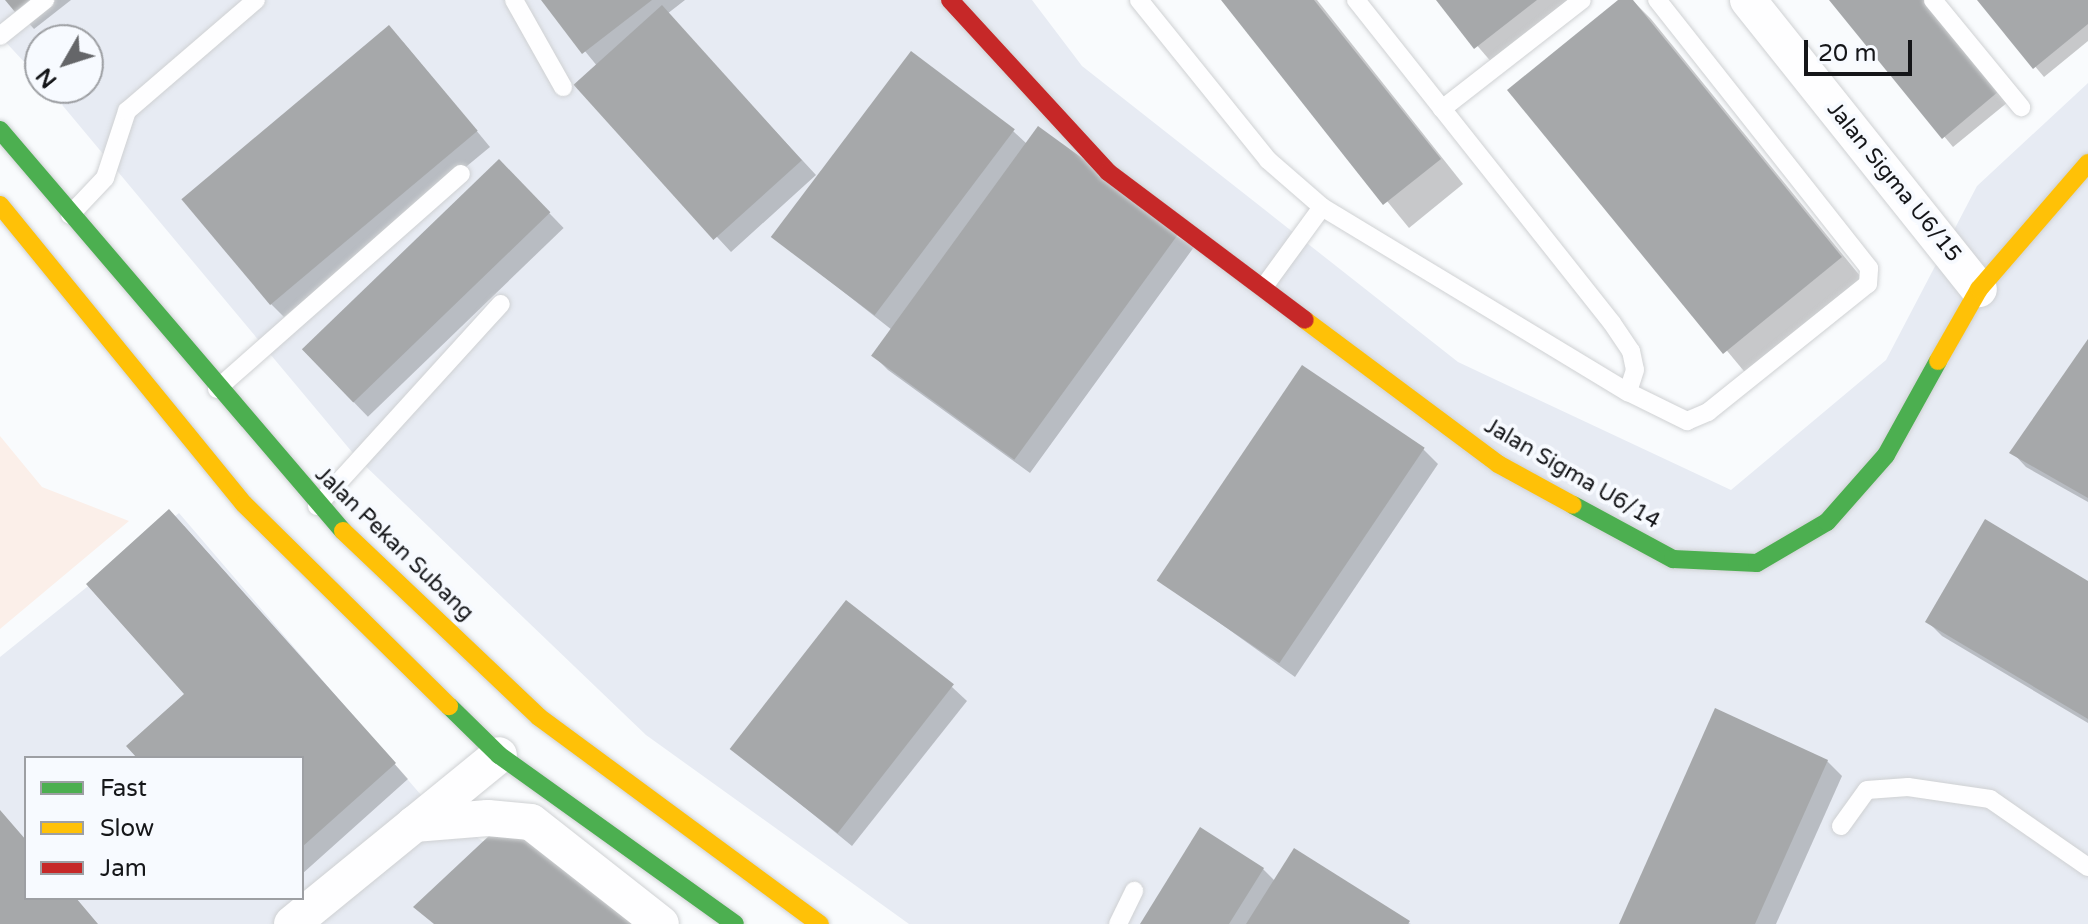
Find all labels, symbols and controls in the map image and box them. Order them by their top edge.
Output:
north arrow [24,24,104,104]
scale bar [1808,24,1916,74]
text: 20 m [1818,39,1876,68]
text: N [31,63,63,93]
street label: Jalan Sigma U6/15 [1821,97,1967,267]
street label: Jalan Sigma U6/14 [1479,413,1665,535]
street label: Jalan Pekan Subang [309,462,479,626]
legend [24,756,304,900]
text: Fast [100,774,147,803]
text: Slow [100,814,154,843]
text: Jam [100,854,147,883]

